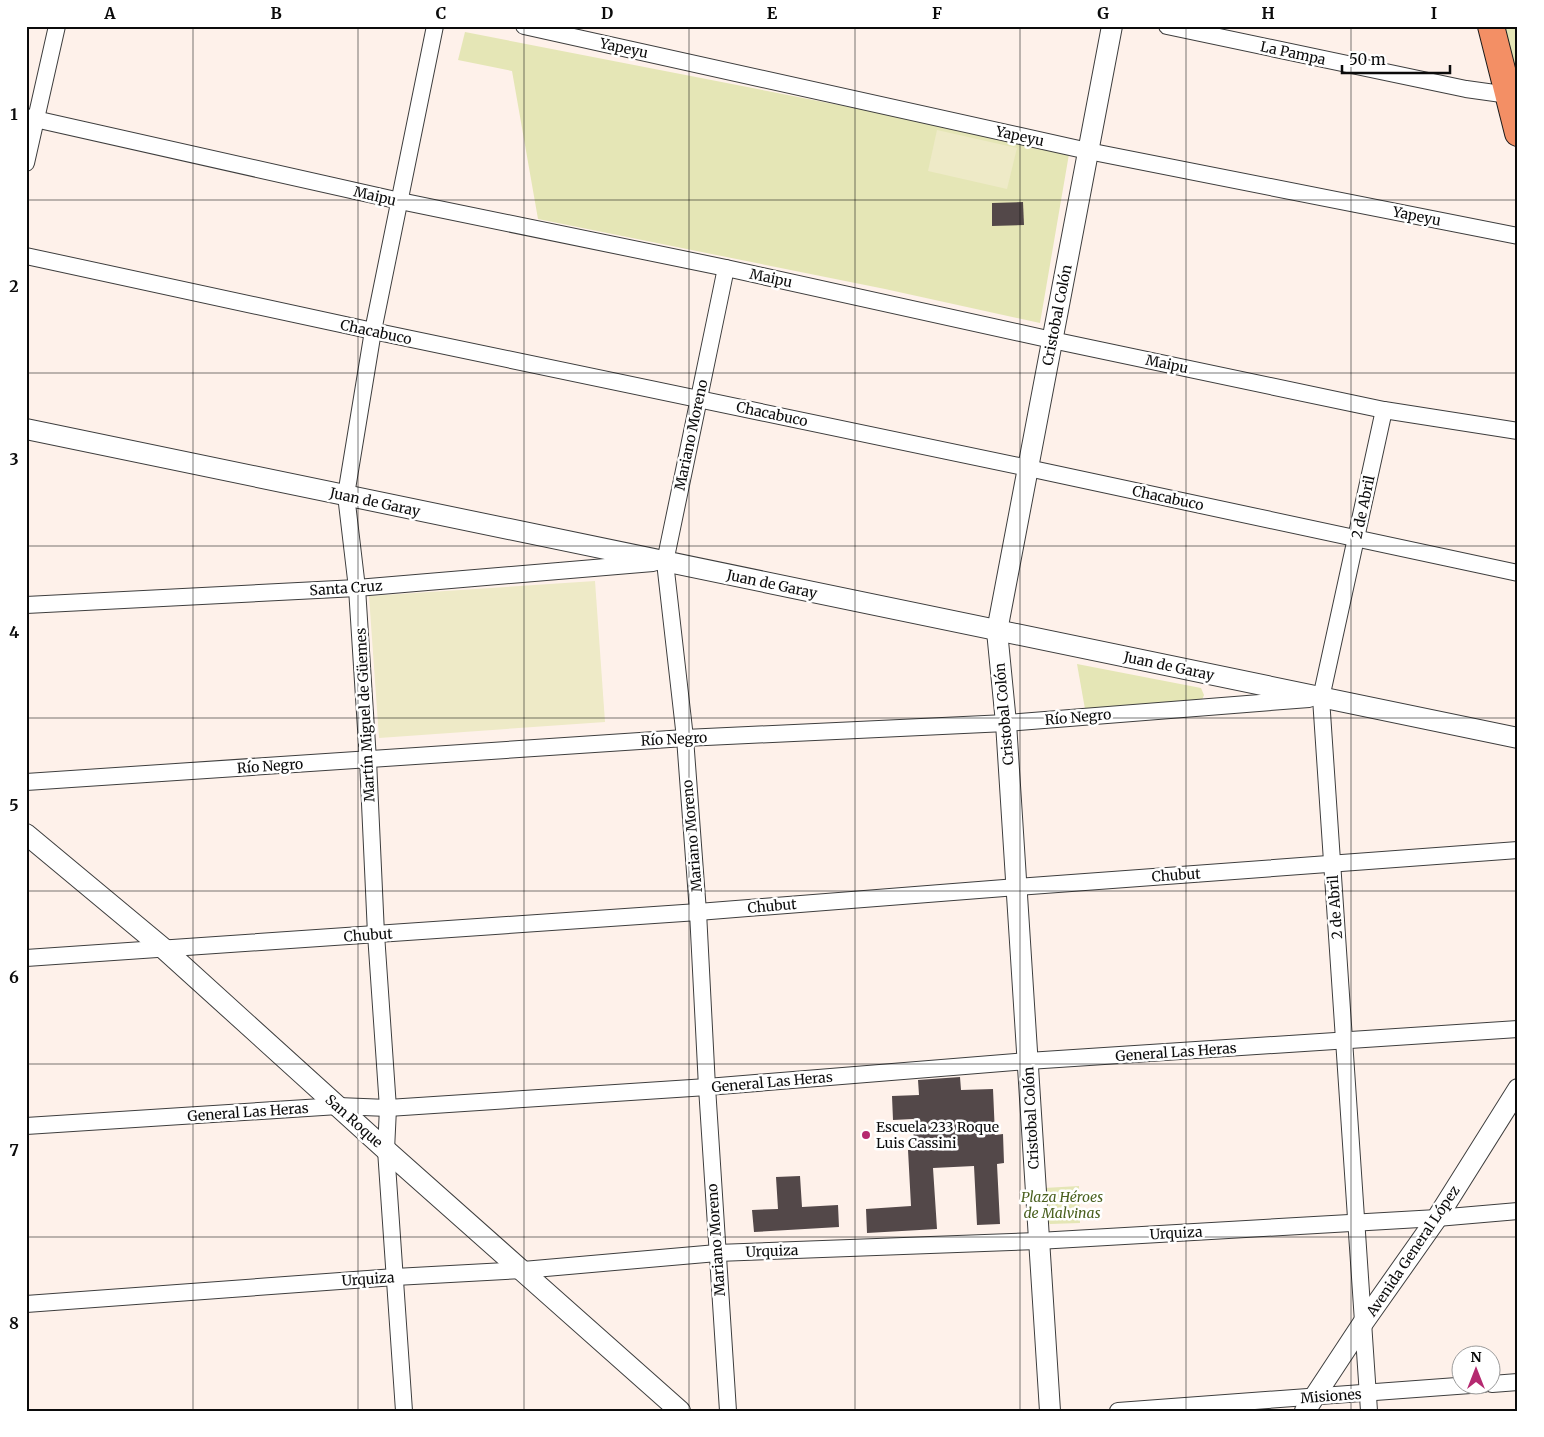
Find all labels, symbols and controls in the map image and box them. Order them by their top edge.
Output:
text: A [103,3,116,23]
text: B [270,3,282,23]
text: C [436,3,446,23]
text: D [601,3,613,23]
text: E [767,3,778,23]
text: F [932,3,942,23]
text: G [1097,3,1109,23]
text: H [1261,3,1275,23]
text: I [1431,3,1437,23]
street label: Yapeyu [597,34,650,62]
street label: La Pampa [1259,37,1328,69]
scale bar [1342,42,1449,74]
text: 50 m [1349,50,1386,69]
text: 1 [10,104,18,124]
street label: Yapeyu [993,122,1046,150]
street label: Maipu [352,182,398,210]
street label: Yapeyu [1390,202,1443,230]
street label: Cristobal Colón [1038,263,1076,367]
street label: Maipu [748,265,794,291]
text: 2 [9,276,19,296]
street label: Chacabuco [339,316,413,348]
street label: Maipu [1144,351,1190,377]
street label: Mariano Moreno [670,378,712,492]
street label: Chacabuco [735,398,809,430]
text: 3 [9,449,19,469]
street label: 2 de Abril [1348,473,1379,540]
street label: Chacabuco [1131,482,1205,514]
street label: Juan de Garay [327,483,423,521]
street label: Juan de Garay [724,565,820,603]
street label: Santa Cruz [309,576,383,600]
text: 4 [9,622,19,642]
street label: Martín Miguel de Güemes [351,627,379,803]
street label: Juan de Garay [1121,647,1217,685]
street label: Cristobal Colón [991,662,1017,766]
street label: Río Negro [1044,705,1112,729]
street label: Río Negro [640,728,708,750]
street label: Río Negro [236,755,304,777]
street label: Mariano Moreno [678,779,706,893]
text: 5 [9,795,19,815]
street label: Chubut [1151,864,1202,886]
street label: 2 de Abril [1324,874,1346,940]
street label: Chubut [747,895,798,917]
street label: Chubut [343,924,394,946]
text: 6 [9,967,19,987]
street label: General Las Heras [1115,1039,1237,1065]
street label: Cristobal Colón [1019,1066,1043,1170]
street label: General Las Heras [711,1068,833,1096]
street label: San Roque [322,1091,386,1151]
street label: General Las Heras [187,1099,309,1125]
place label: Escuela 233 Roque Luis Cassini [876,1118,999,1152]
marker: Escuela 233 Roque Luis Cassini [860,1129,872,1141]
text: 7 [9,1140,19,1160]
street label: Avenida General López [1362,1182,1464,1321]
street label: Mariano Moreno [703,1183,729,1297]
park label: Plaza Héroes de Malvinas [1021,1188,1103,1222]
street label: Urquiza [1149,1223,1203,1243]
street label: Urquiza [745,1241,799,1261]
street label: Urquiza [341,1268,395,1290]
text: 8 [9,1313,19,1333]
north arrow [1452,1344,1502,1394]
text: N [1470,1348,1482,1366]
street label: Misiones [1300,1385,1362,1407]

